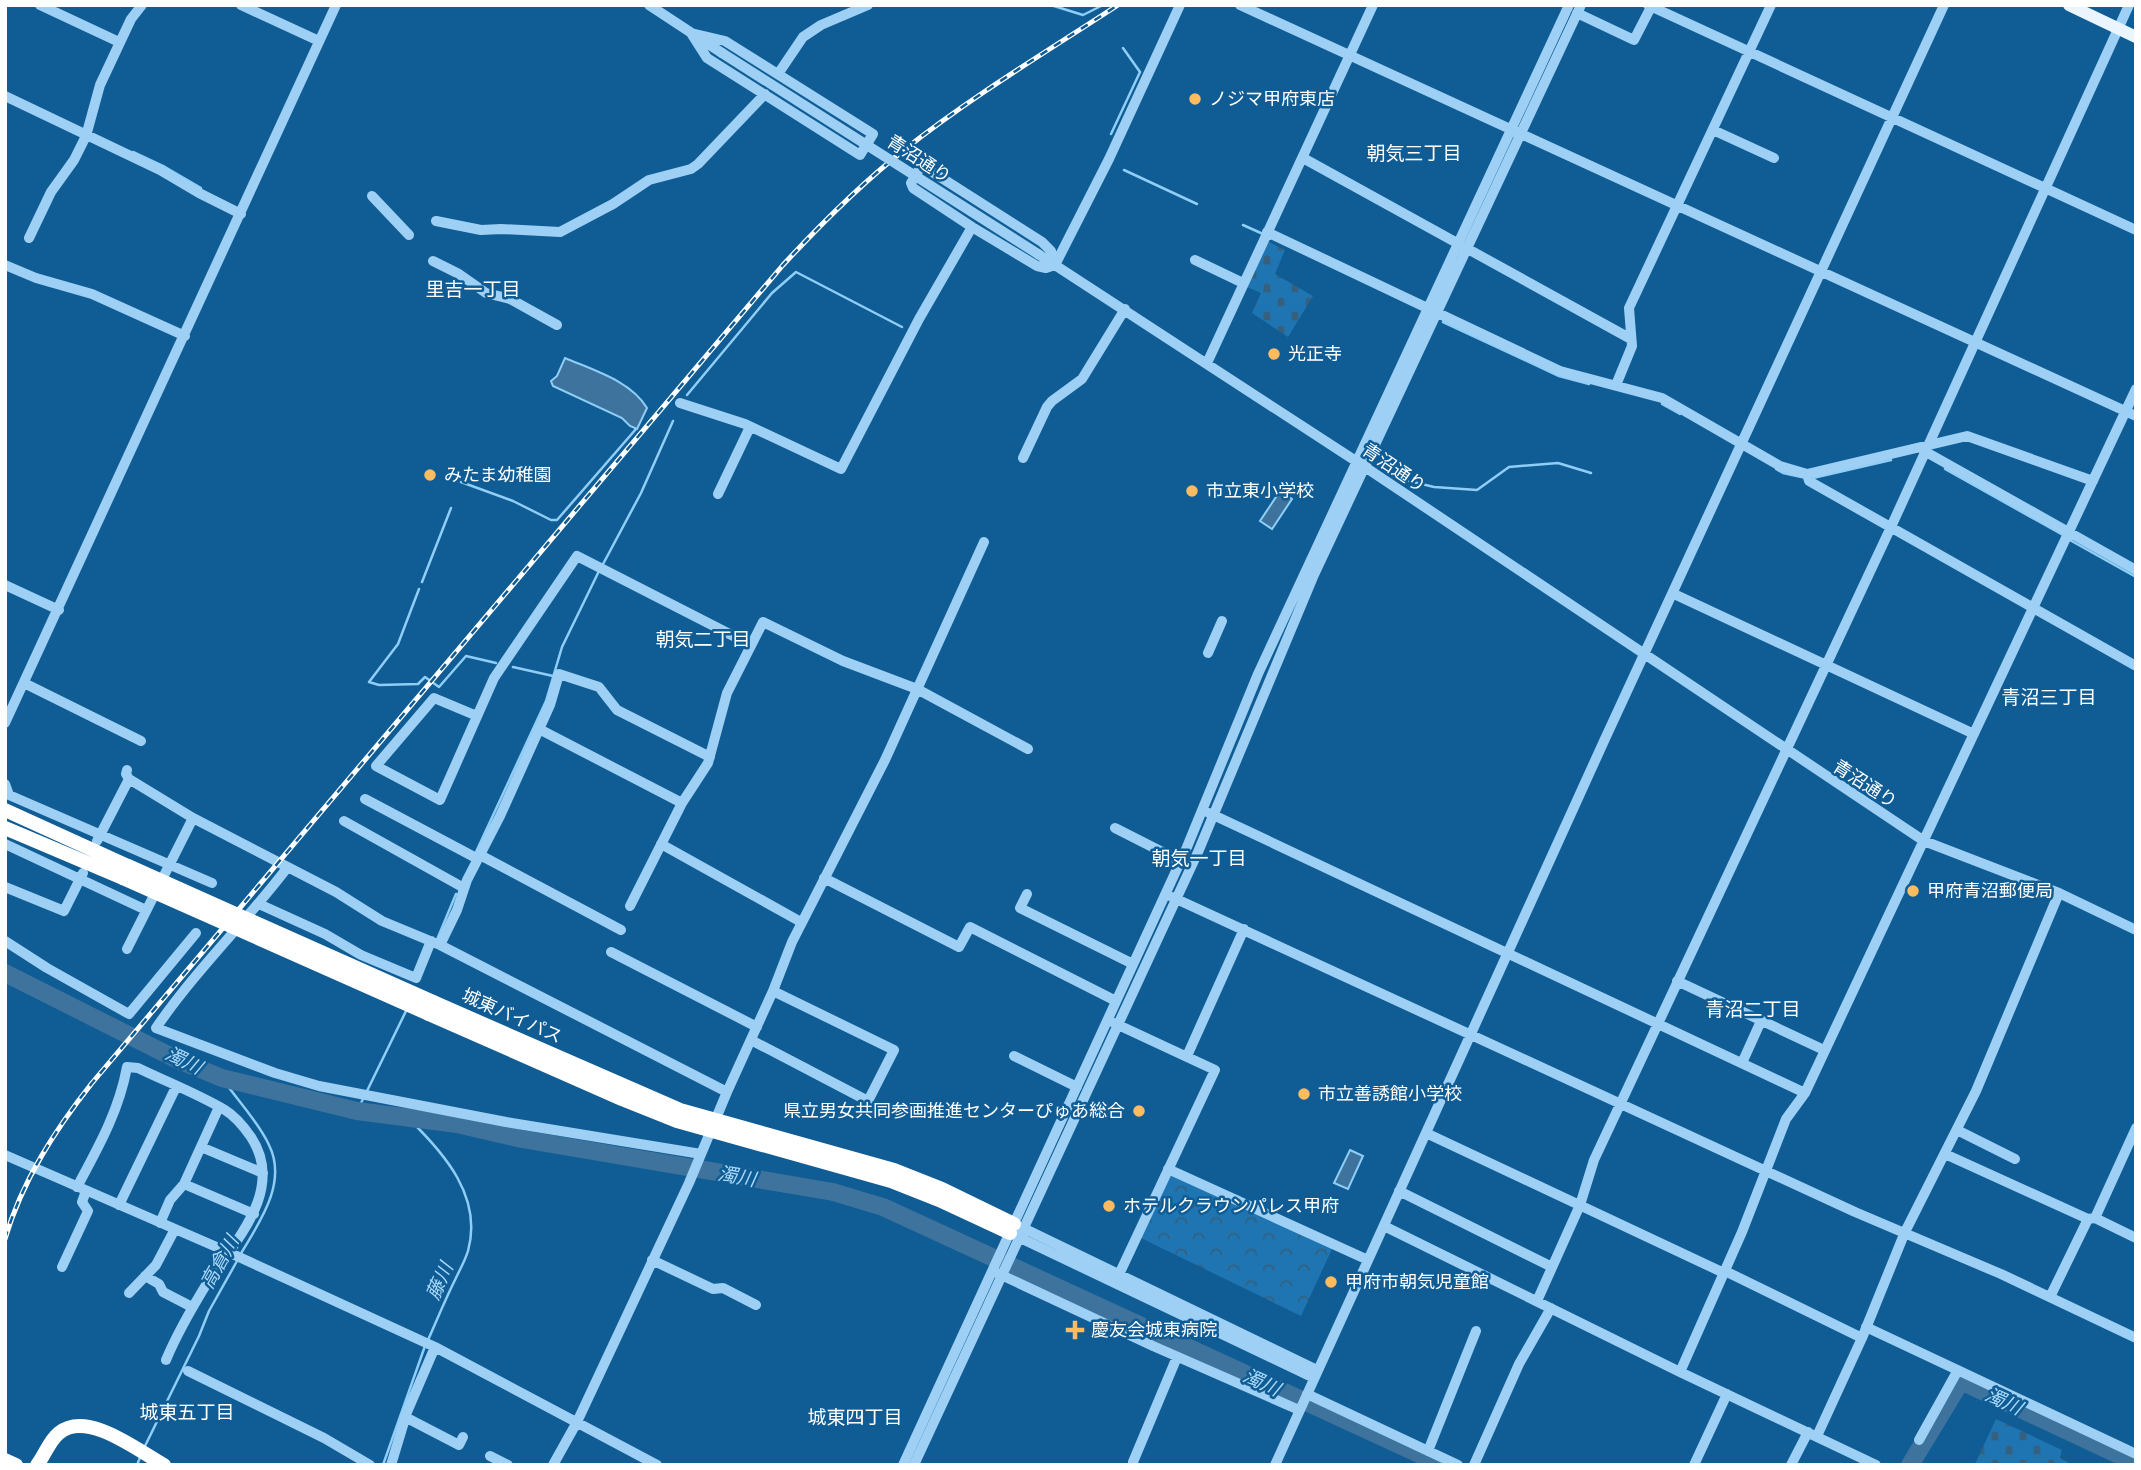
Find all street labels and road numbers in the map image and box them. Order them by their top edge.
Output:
street label: 青沼通り [883,128,956,188]
street label: 青沼通り [1358,437,1431,497]
street label: 青沼通り [1829,753,1902,813]
street label: 城東バイパス [458,982,566,1048]

